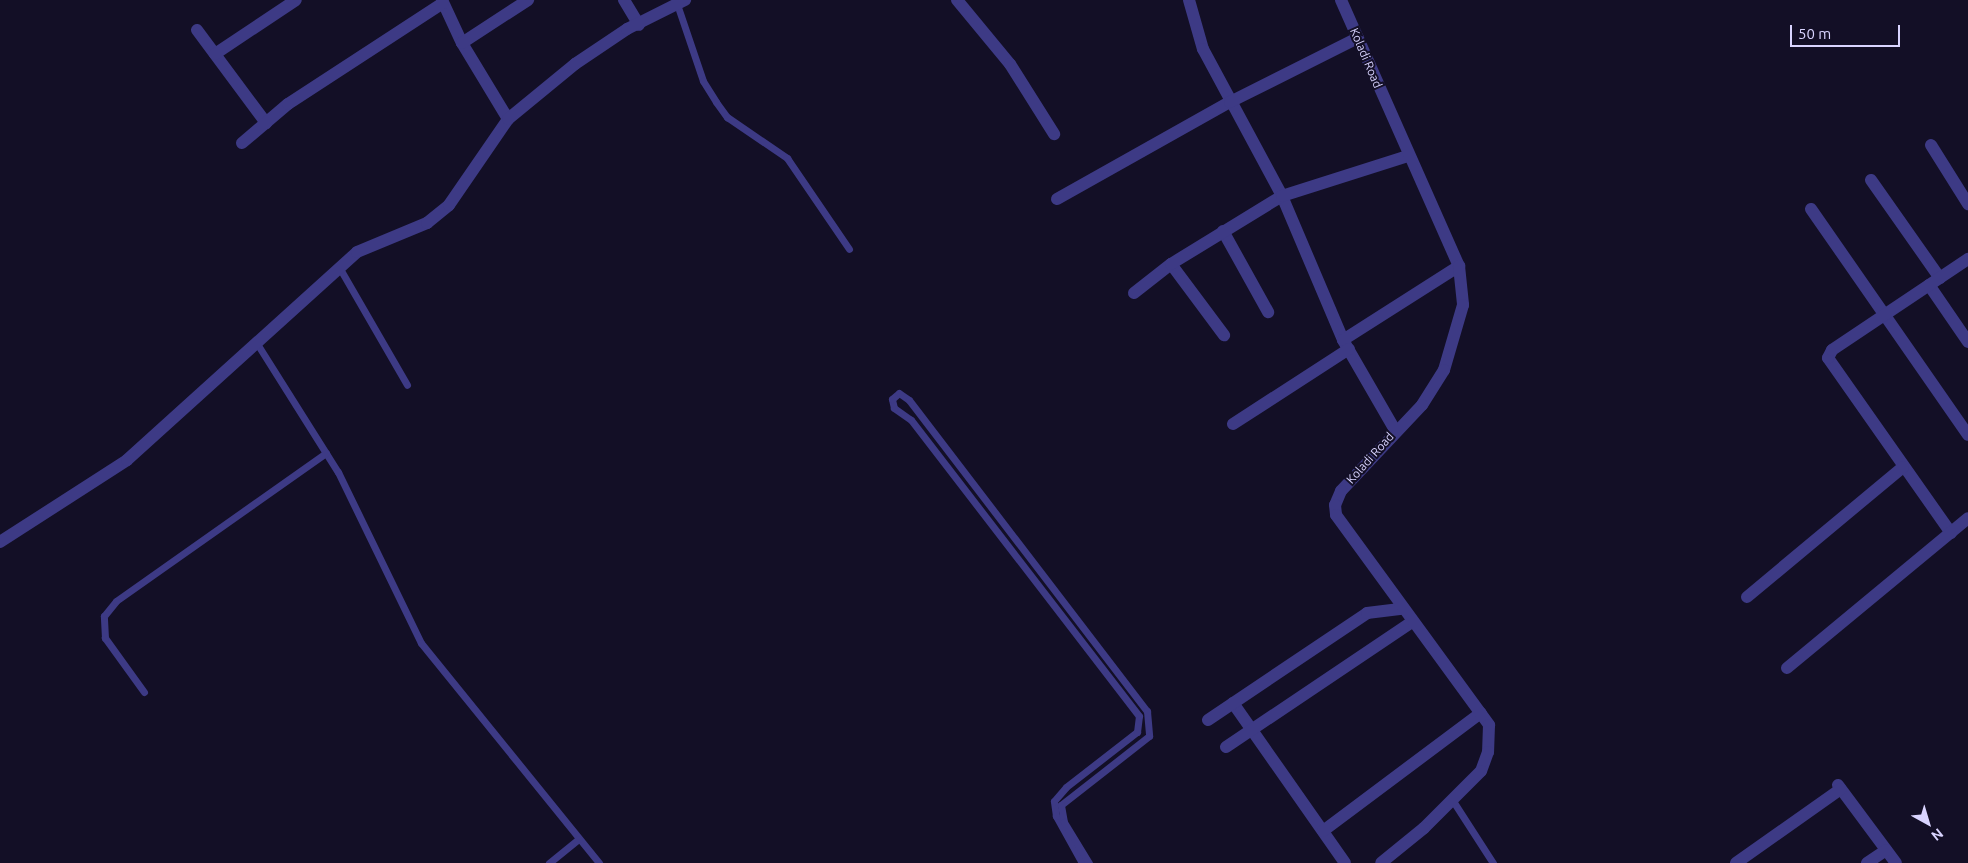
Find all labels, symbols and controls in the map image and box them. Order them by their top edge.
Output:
scale bar [1793,15,1903,47]
text: 50 m [1798,25,1831,42]
street label: Koladi Road [1347,26,1385,90]
street label: Koladi Road [1343,429,1397,487]
north arrow [1903,798,1953,848]
text: N [1928,825,1947,844]

